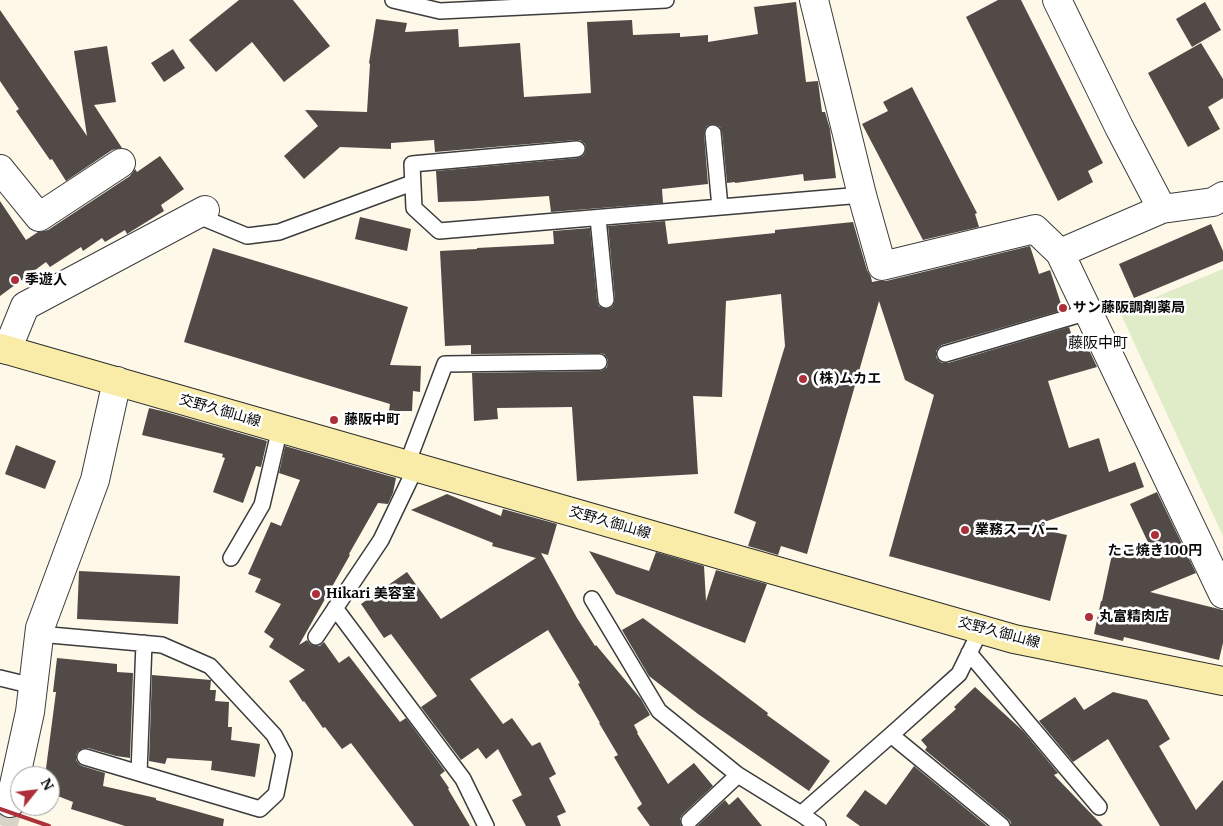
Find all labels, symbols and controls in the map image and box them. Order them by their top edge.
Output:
place label: 季遊人 [25,272,67,288]
marker: 季遊人 [9,274,21,286]
place label: サン藤阪調剤薬局 [1073,300,1185,316]
marker: サン藤阪調剤薬局 [1057,302,1069,314]
district label: 藤阪中町 [1068,335,1128,353]
place label: (株)ムカエ [813,371,881,387]
marker: (株)ムカエ [797,373,809,385]
street label: 交野久御山線 [177,391,263,431]
place label: 藤阪中町 [344,412,400,428]
marker: 藤阪中町 [328,414,340,426]
street label: 交野久御山線 [567,503,653,543]
place label: 業務スーパー [975,522,1059,538]
marker: 業務スーパー [959,524,971,536]
marker: たこ焼き100円 [1149,529,1161,541]
place label: たこ焼き100円 [1108,543,1202,559]
place label: Hikari 美容室 [326,586,416,602]
marker: Hikari 美容室 [310,588,322,600]
place label: 丸富精肉店 [1099,609,1169,625]
marker: 丸富精肉店 [1083,611,1095,623]
street label: 交野久御山線 [956,614,1042,652]
north arrow [10,766,60,816]
text: N [37,775,58,793]

